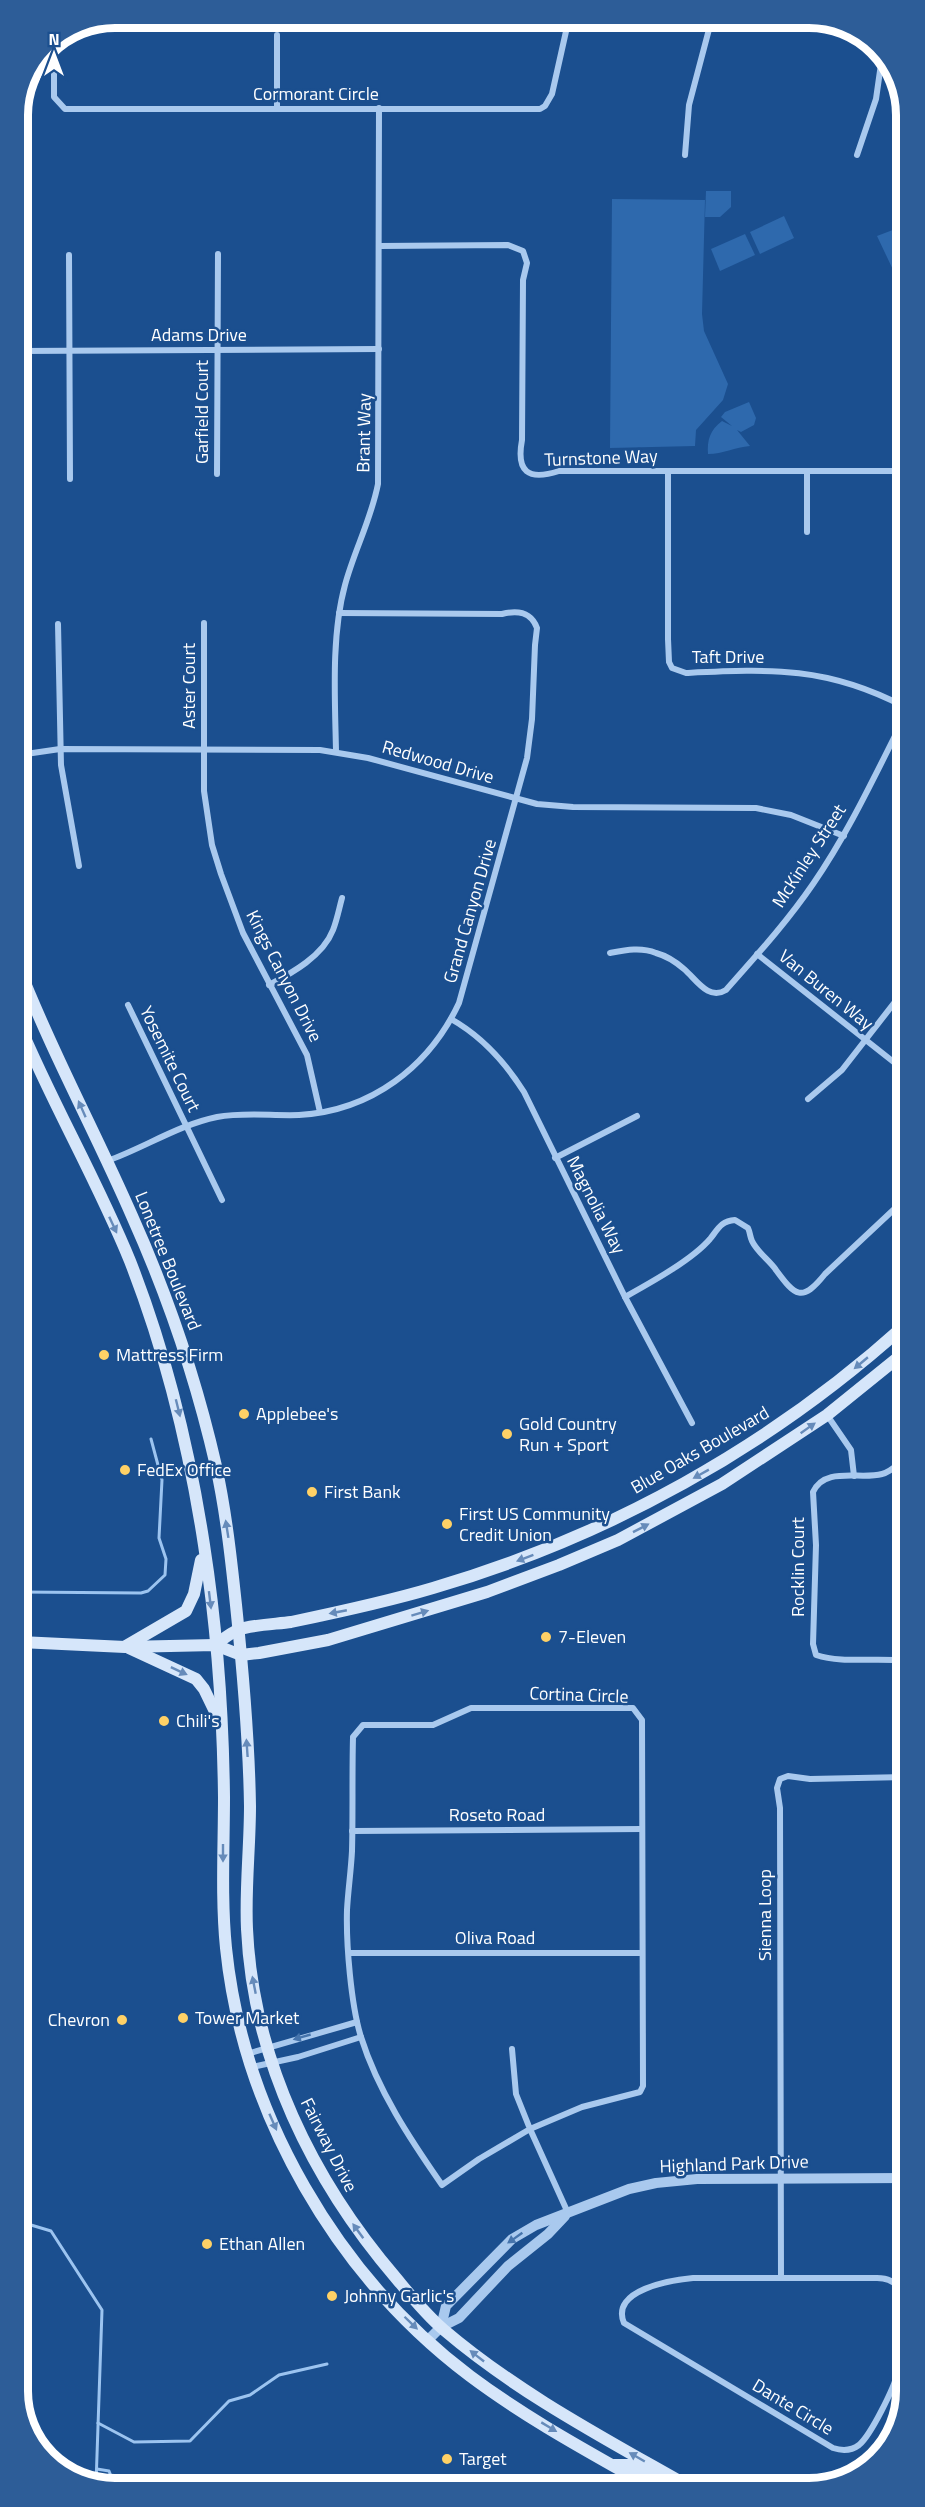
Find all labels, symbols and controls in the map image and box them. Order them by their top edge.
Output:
north arrow [24,24,84,84]
text: N [48,27,60,51]
street label: Cormorant Circle [253,80,379,107]
street label: Adams Drive [151,321,247,348]
street label: Garfield Court [188,359,215,464]
street label: Brant Way [349,393,378,473]
street label: Turnstone Way [544,442,659,473]
street label: Aster Court [175,642,202,729]
street label: Taft Drive [692,643,764,670]
street label: Redwood Drive [379,733,497,790]
street label: McKinley Street [765,798,853,913]
street label: Grand Canyon Drive [436,836,503,986]
street label: Kings Canyon Drive [240,905,329,1046]
street label: Van Buren Way [773,943,880,1037]
street label: Yosemite Court [133,1001,208,1117]
one-way arrow [77,1100,86,1117]
street label: Magnolia Way [560,1151,633,1259]
street label: Lonetree Boulevard [128,1187,209,1334]
one-way arrow [109,1216,118,1233]
place label: Mattress Firm [116,1341,223,1368]
marker: Mattress Firm [97,1348,111,1362]
one-way arrow [853,1357,869,1370]
one-way arrow [174,1399,184,1417]
street label: Blue Oaks Boulevard [625,1399,774,1500]
place label: Applebee's [256,1400,338,1427]
marker: Applebee's [237,1407,251,1421]
place label: Gold Country Run + Sport [519,1410,617,1458]
one-way arrow [800,1422,816,1434]
marker: Gold Country Run + Sport [500,1427,514,1441]
place label: FedEx Office [137,1456,231,1483]
marker: FedEx Office [118,1463,132,1477]
one-way arrow [692,1469,709,1479]
place label: First Bank [324,1478,401,1505]
marker: First Bank [305,1485,319,1499]
place label: First US Community Credit Union [459,1500,610,1548]
street label: Rocklin Court [784,1516,811,1617]
marker: First US Community Credit Union [440,1517,454,1531]
one-way arrow [222,1520,231,1539]
one-way arrow [633,1523,650,1532]
one-way arrow [516,1553,534,1563]
one-way arrow [205,1591,215,1610]
one-way arrow [411,1607,429,1617]
one-way arrow [328,1608,347,1617]
place label: 7-Eleven [558,1623,626,1650]
marker: 7-Eleven [539,1630,553,1644]
one-way arrow [170,1666,187,1675]
street label: Cortina Circle [529,1679,629,1710]
place label: Chili's [176,1707,220,1734]
marker: Chili's [157,1714,171,1728]
one-way arrow [242,1739,251,1758]
street label: Roseto Road [449,1801,545,1828]
one-way arrow [218,1843,228,1862]
street label: Sienna Loop [751,1869,778,1961]
street label: Oliva Road [455,1924,535,1951]
one-way arrow [249,1975,258,1994]
place label: Tower Market [195,2004,300,2031]
place label: Chevron [48,2006,110,2033]
marker: Tower Market [176,2011,190,2025]
marker: Chevron [115,2013,129,2027]
one-way arrow [293,2033,311,2043]
street label: Fairway Drive [294,2093,365,2197]
one-way arrow [268,2113,277,2130]
street label: Highland Park Drive [659,2147,809,2180]
one-way arrow [352,2224,364,2240]
place label: Ethan Allen [219,2230,305,2257]
one-way arrow [508,2232,524,2244]
marker: Ethan Allen [200,2237,214,2251]
place label: Johnny Garlic's [344,2282,454,2309]
marker: Johnny Garlic's [325,2289,339,2303]
one-way arrow [403,2316,418,2330]
one-way arrow [469,2349,485,2362]
street label: Dante Circle [748,2372,839,2441]
one-way arrow [541,2421,557,2432]
place label: Target [459,2445,507,2472]
one-way arrow [629,2451,645,2462]
marker: Target [440,2452,454,2466]

